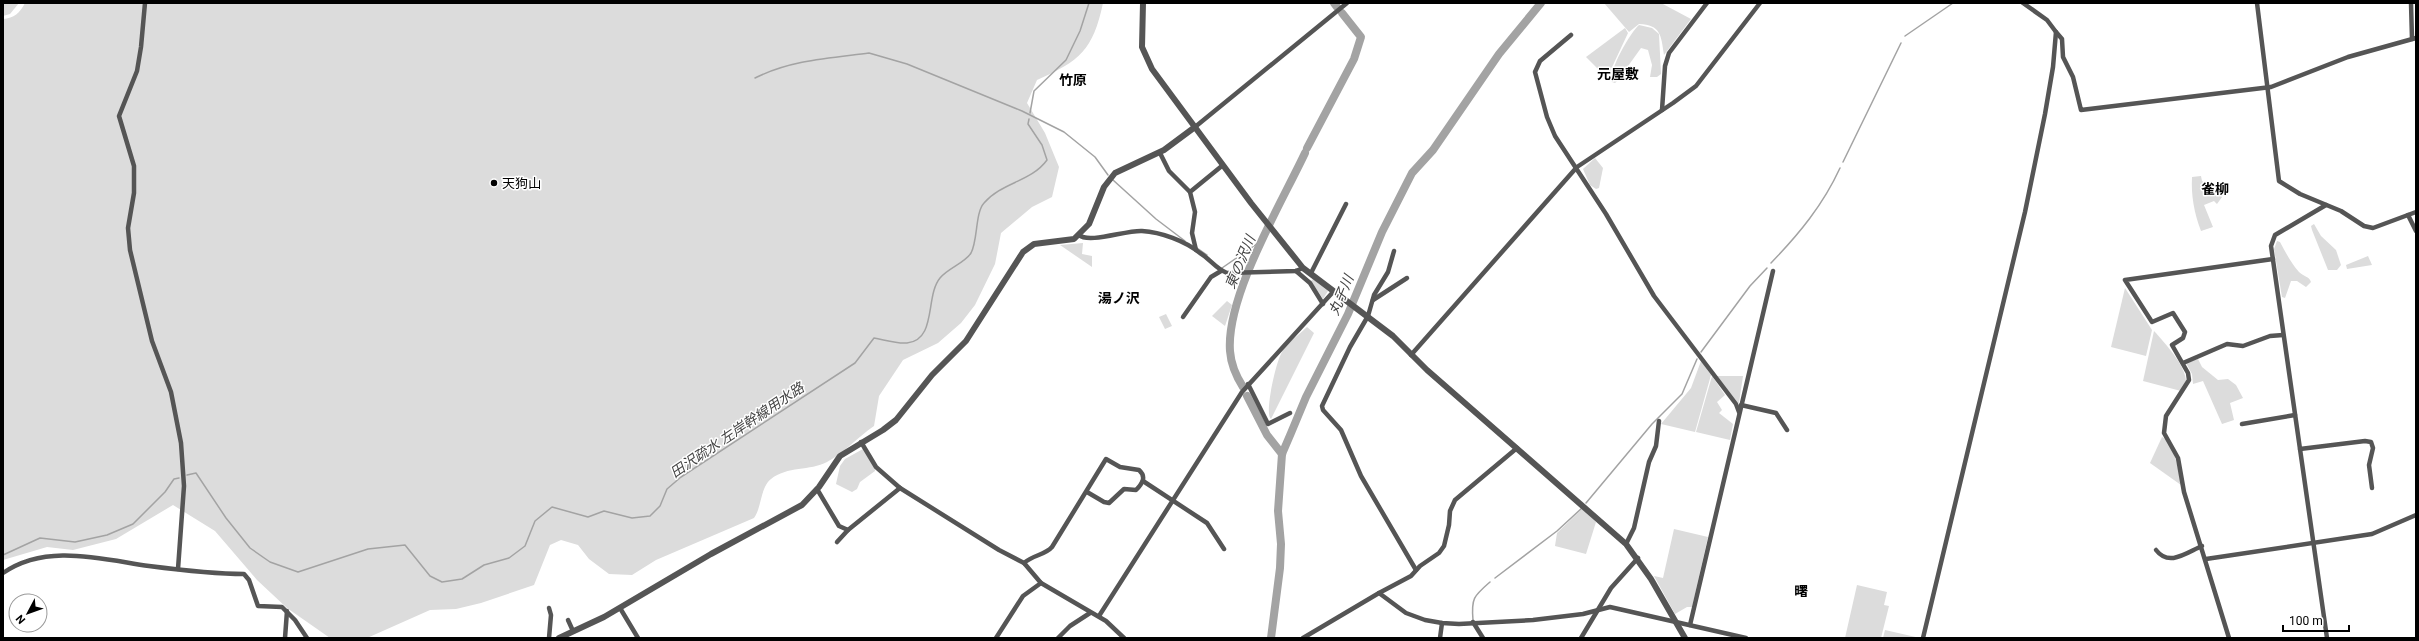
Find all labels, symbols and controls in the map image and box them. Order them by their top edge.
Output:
district label: 元屋敷 [1597,66,1639,82]
district label: 竹原 [1059,72,1087,88]
place label: 天狗山 [502,176,541,191]
marker: 天狗山 [489,178,499,188]
district label: 雀柳 [2201,181,2229,197]
water label: 東の沢川 [1222,231,1259,291]
water label: 丸子川 [1325,271,1357,317]
district label: 湯ノ沢 [1098,290,1140,306]
water label: 田沢疏水 左岸幹線用水路 [667,379,808,481]
district label: 曙 [1794,583,1808,599]
north arrow [8,593,48,633]
scale bar [2283,607,2349,633]
text: N [13,612,28,626]
text: 100 m [2289,614,2323,628]

